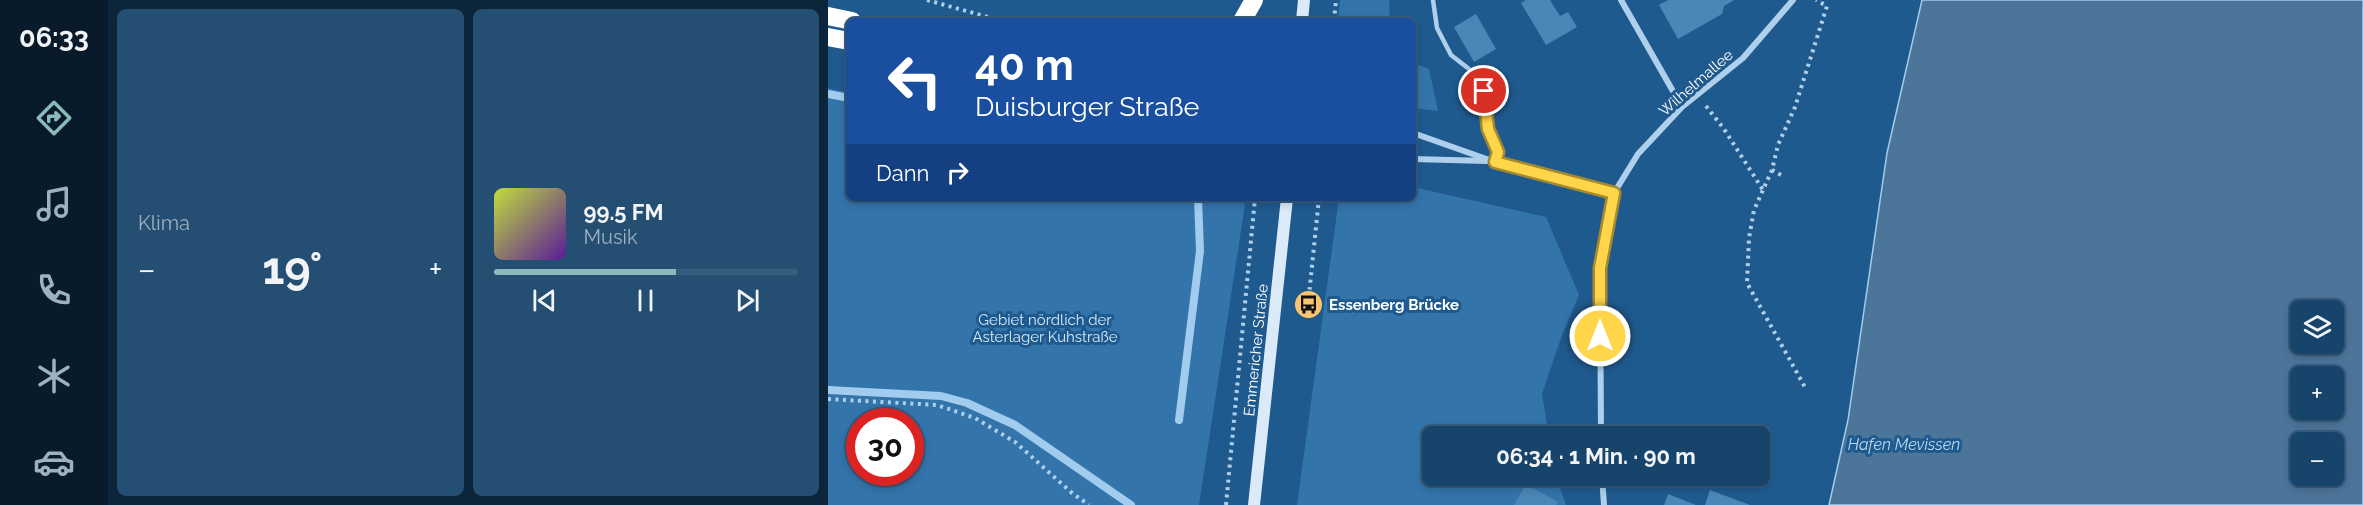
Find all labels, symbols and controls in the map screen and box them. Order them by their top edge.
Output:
text: 06:33 [19,22,89,53]
text: 40 m [975,41,1074,90]
icon: left [876,42,954,120]
street label: Wilhelmallee [1655,46,1737,120]
pin [1458,65,1509,116]
icon: arrive [1467,74,1500,107]
text: Duisburger Straße [975,91,1199,122]
icon: directions [33,97,75,139]
icon: right [941,156,974,189]
text: Dann [876,160,929,186]
icon: music [33,183,75,225]
text: 99.5 FM [584,199,664,225]
text: Klima [138,211,190,235]
text: Musik [584,225,638,249]
text: 19° [262,242,322,295]
text: − [138,250,156,289]
text: + [429,250,443,289]
icon: phone [33,269,75,311]
street label: Emmericher Straße [1240,283,1272,417]
icon: previous [528,284,561,317]
icon: pause [629,284,662,317]
icon: next [731,284,764,317]
bus stop icon: Essenberg Brücke [1292,289,1324,321]
place label: Essenberg Brücke [1329,296,1459,314]
map controls [2290,300,2344,486]
button: layers [2290,300,2344,354]
position arrow [1568,304,1632,368]
park label: Gebiet nördlich der Asterlager Kuhstraße [972,311,1118,346]
icon: climate [33,355,75,397]
button: + [2290,366,2344,420]
speed limit sign: 30 [846,408,924,486]
button: − [2290,432,2344,486]
water label: Hafen Mevissen [1848,435,1960,454]
icon: car [33,441,75,483]
text: 06:34 · 1 Min. · 90 m [1496,443,1696,469]

